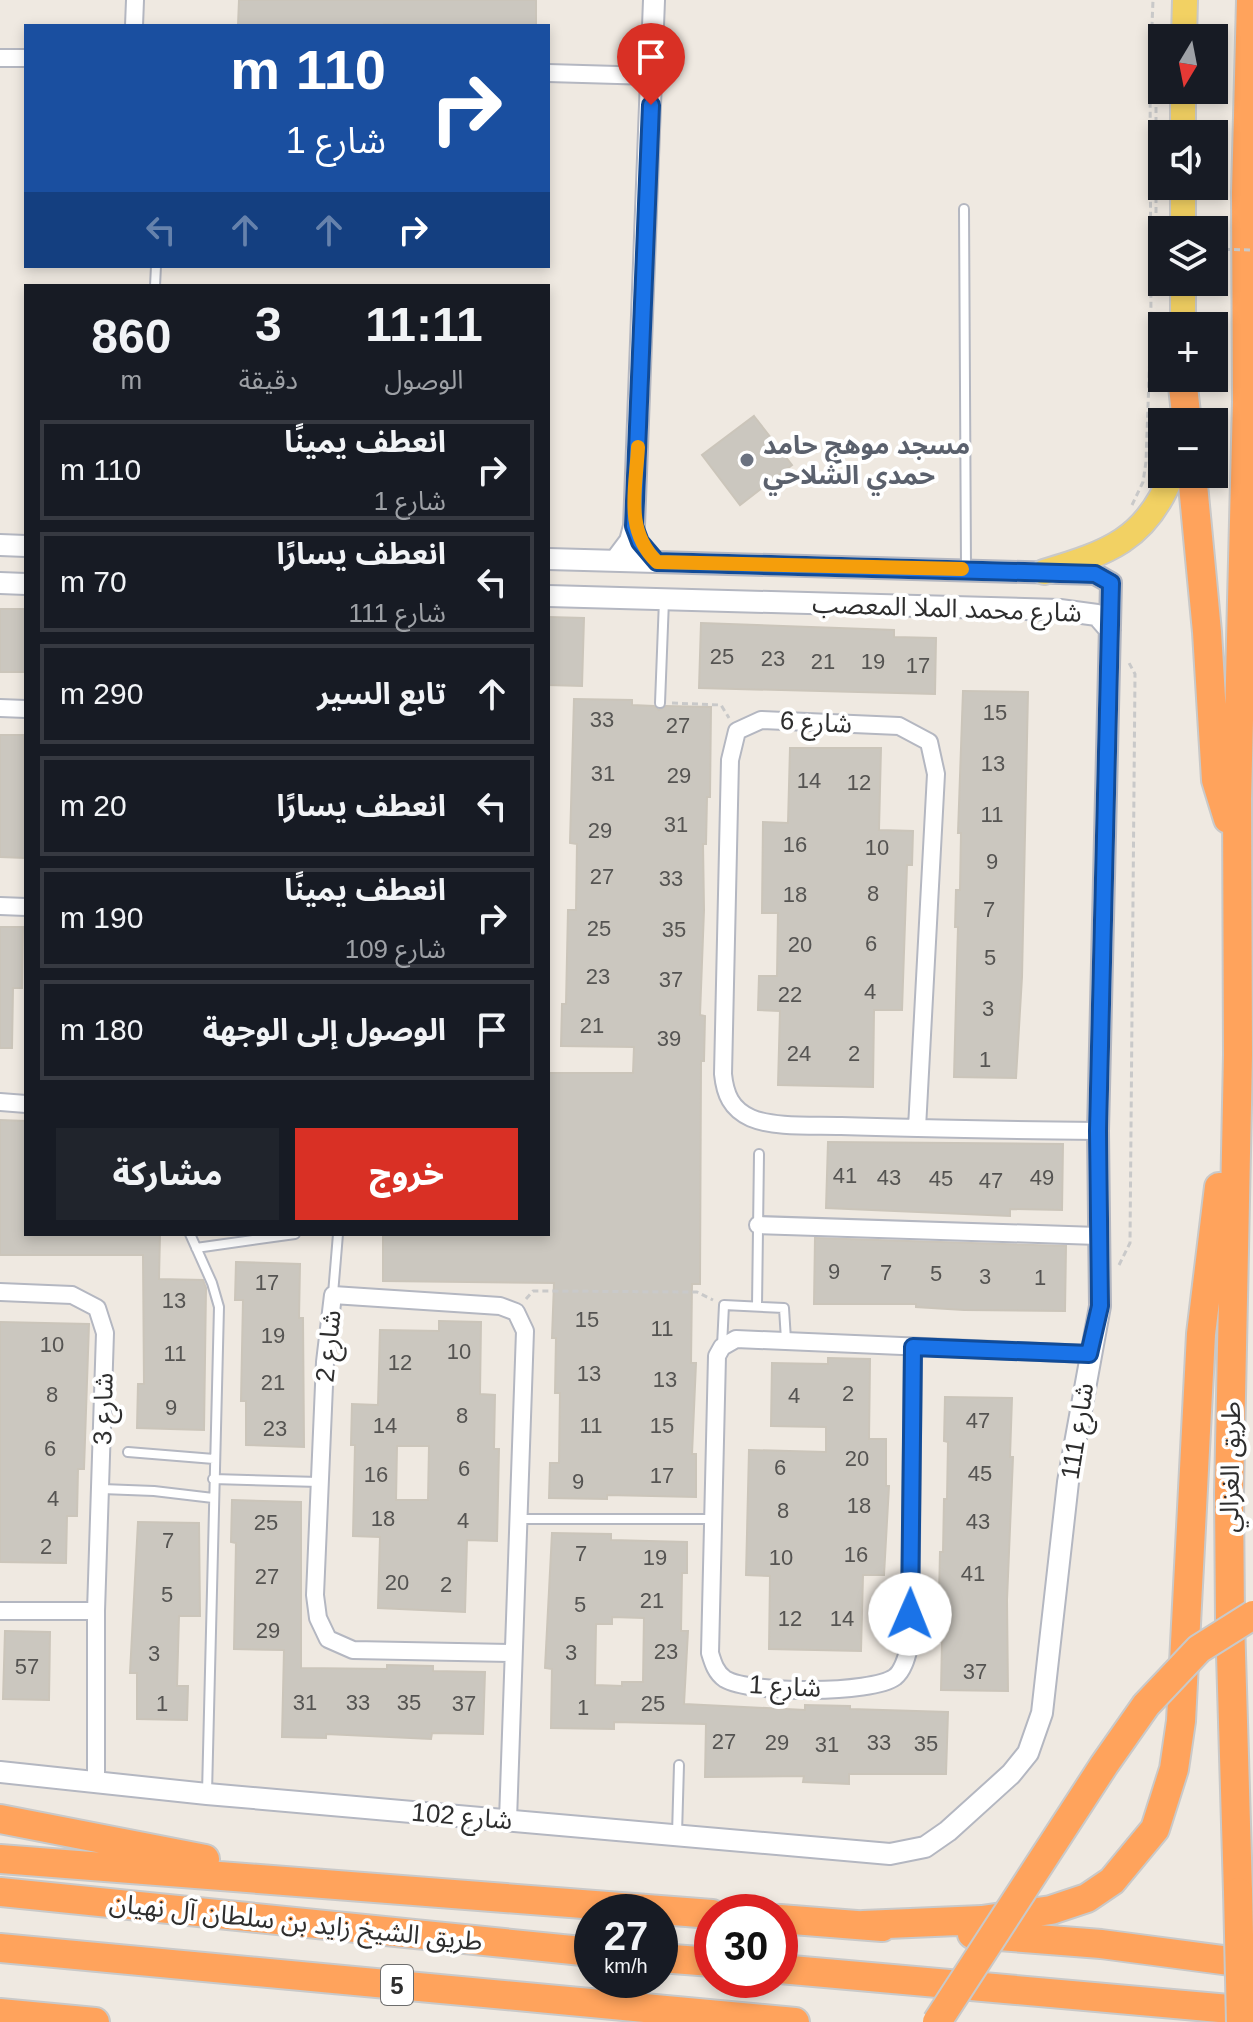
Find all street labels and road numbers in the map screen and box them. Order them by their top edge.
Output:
street label: شارع محمد الملا المعصب [812,588,1082,632]
street label: شارع 6 [779,705,853,743]
street label: شارع 2 [309,1308,351,1384]
street label: شارع 3 [87,1373,123,1446]
street label: شارع 111 [1055,1381,1103,1482]
street label: طريق الغزالي [1214,1401,1251,1533]
street label: شارع 1 [748,1669,822,1707]
street label: شارع 102 [410,1797,514,1839]
street label: طريق الشيخ زايد بن سلطان آل نهيان [107,1887,484,1961]
road number: 5 [381,1965,413,2005]

